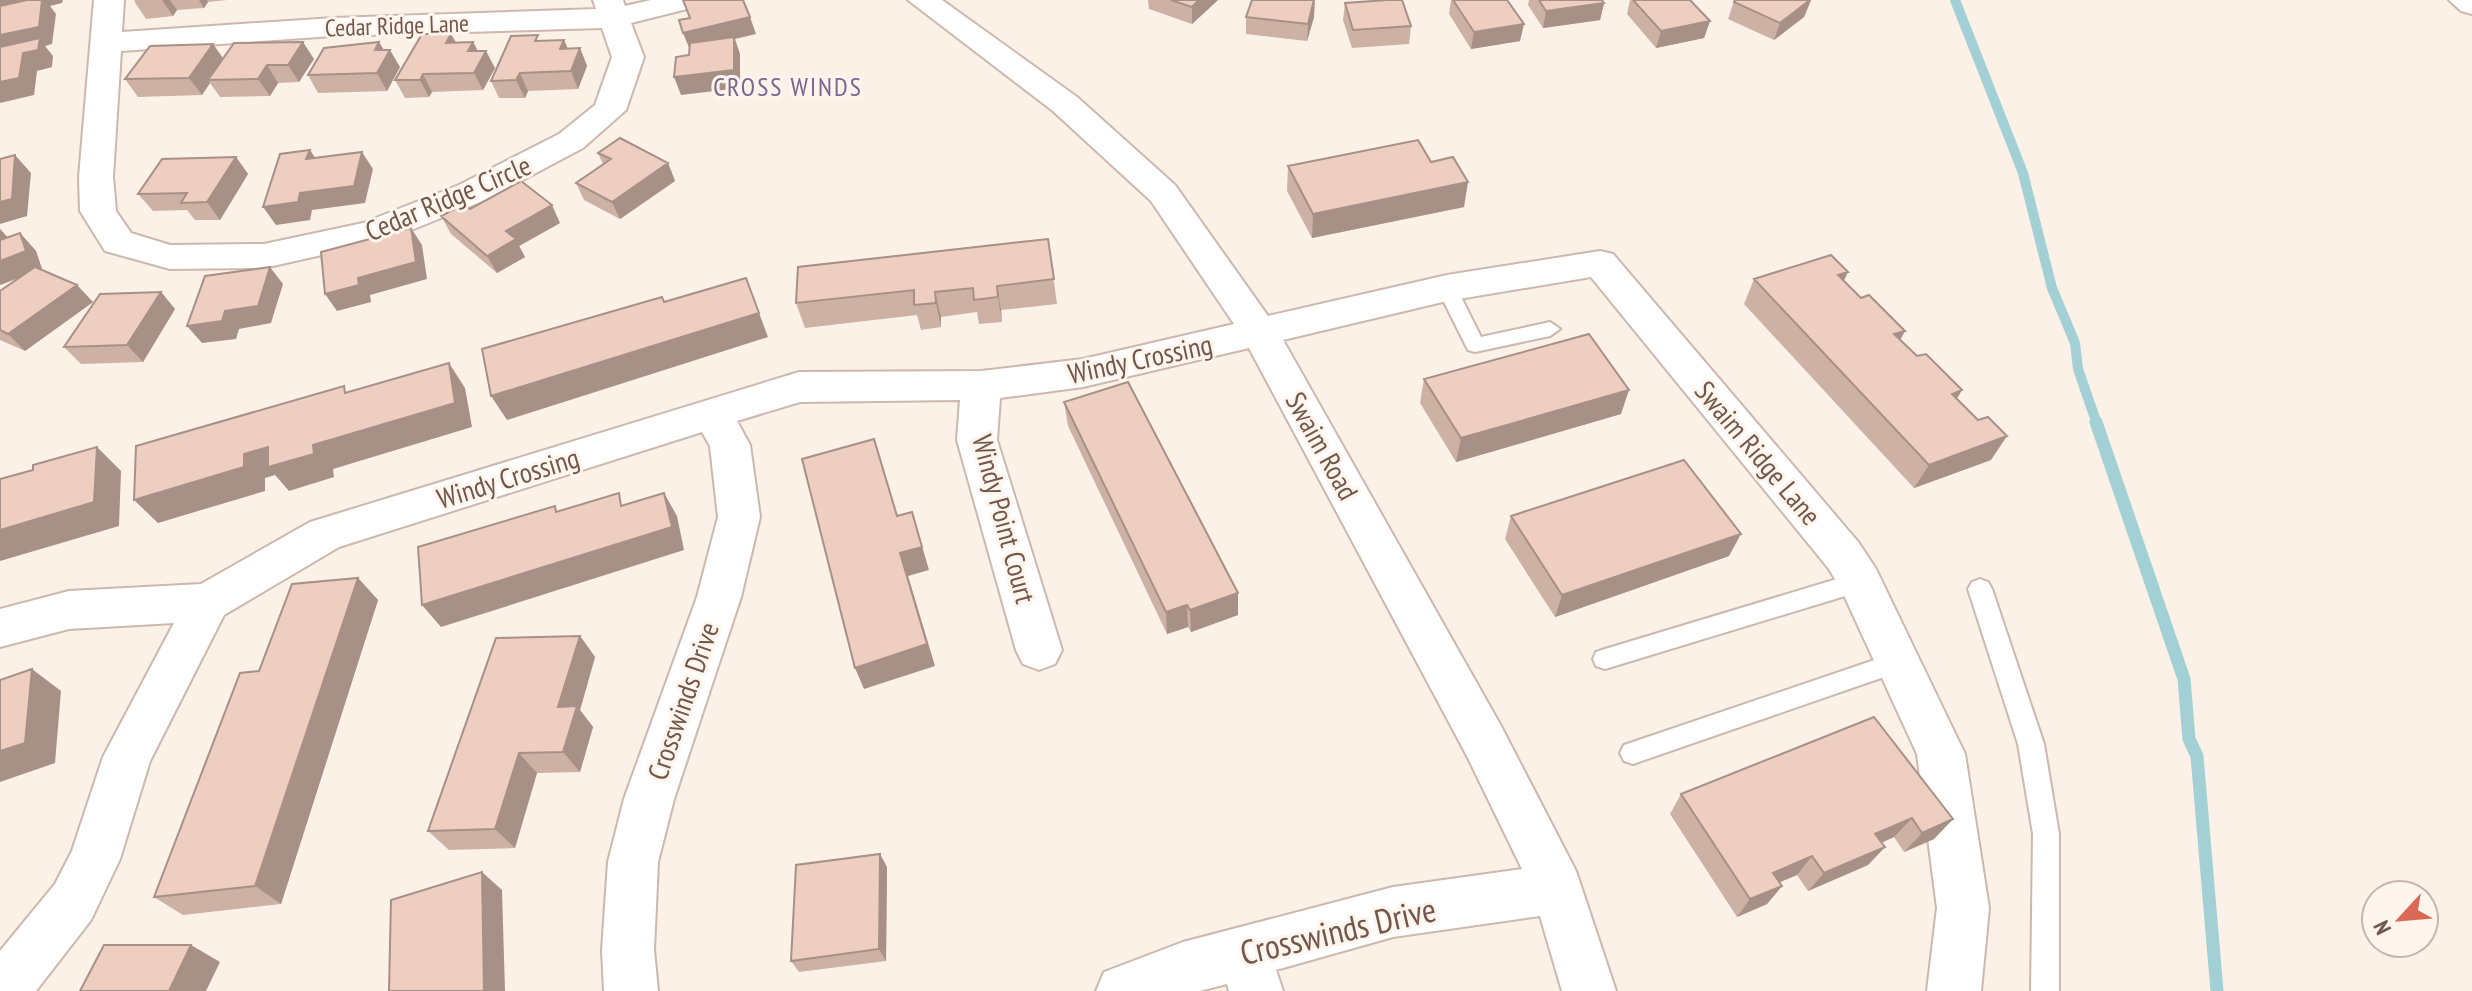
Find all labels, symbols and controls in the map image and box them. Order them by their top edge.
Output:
street label: Cedar Ridge Lane [324,7,470,44]
district label: CROSS WINDS [713,70,863,103]
street label: Cedar Ridge Circle [359,146,536,249]
street label: Windy Crossing [1064,325,1215,392]
street label: Swaim Ridge Lane [1687,373,1830,533]
street label: Swaim Road [1278,385,1367,506]
street label: Windy Point Court [964,430,1045,608]
street label: Windy Crossing [432,438,583,517]
street label: Crosswinds Drive [638,617,727,785]
north arrow [2360,879,2440,959]
street label: Crosswinds Drive [1236,886,1440,974]
text: N [2367,916,2397,939]

